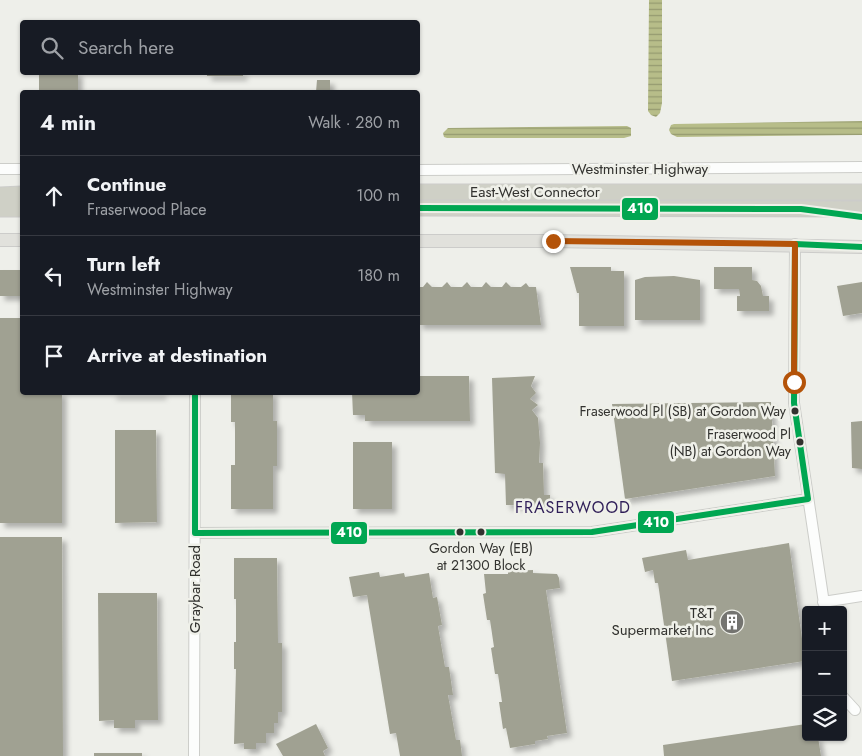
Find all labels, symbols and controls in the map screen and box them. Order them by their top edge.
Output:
search box [20,20,420,75]
icon: search [38,34,66,62]
text: Search here [78,34,174,61]
text: 4 min [40,108,96,138]
text: Walk · 280 m [308,111,400,134]
street label: Westminster Highway [572,158,709,180]
text: Continue [87,171,166,198]
street label: East-West Connector [470,181,601,203]
icon: ahead [40,182,68,210]
text: 100 m [356,184,400,207]
line badge: 410 [621,197,659,221]
text: Fraserwood Place [87,198,207,221]
text: 410 [627,198,653,218]
route end [542,230,565,253]
text: Turn left [87,251,160,278]
icon: left [40,262,68,290]
text: 180 m [357,264,400,287]
text: Westminster Highway [87,278,233,301]
icon: arrive [40,342,68,370]
text: Arrive at destination [87,342,267,369]
route start [783,371,806,394]
place label: Fraserwood Pl (SB) at Gordon Way [579,401,787,421]
marker: Fraserwood Pl (SB) at Gordon Way [790,406,800,416]
place label: Fraserwood Pl (NB) at Gordon Way [669,424,792,461]
marker: Fraserwood Pl (NB) at Gordon Way [795,437,805,447]
district label: FRASERWOOD [515,496,631,519]
line badge: 410 [637,510,675,534]
text: 410 [643,512,669,532]
line badge: 410 [330,521,368,545]
text: 410 [336,522,362,542]
unlabelled marker [455,527,465,537]
marker: Gordon Way (EB) at 21300 Block [476,527,486,537]
place label: Gordon Way (EB) at 21300 Block [429,538,533,575]
street label: Graybar Road [184,545,206,633]
place label: T&T Supermarket Inc [612,602,714,641]
map controls [802,606,847,741]
button: + [802,606,847,651]
building icon: T&T Supermarket Inc [719,609,745,635]
button: − [802,651,847,696]
button: layers [802,696,847,741]

